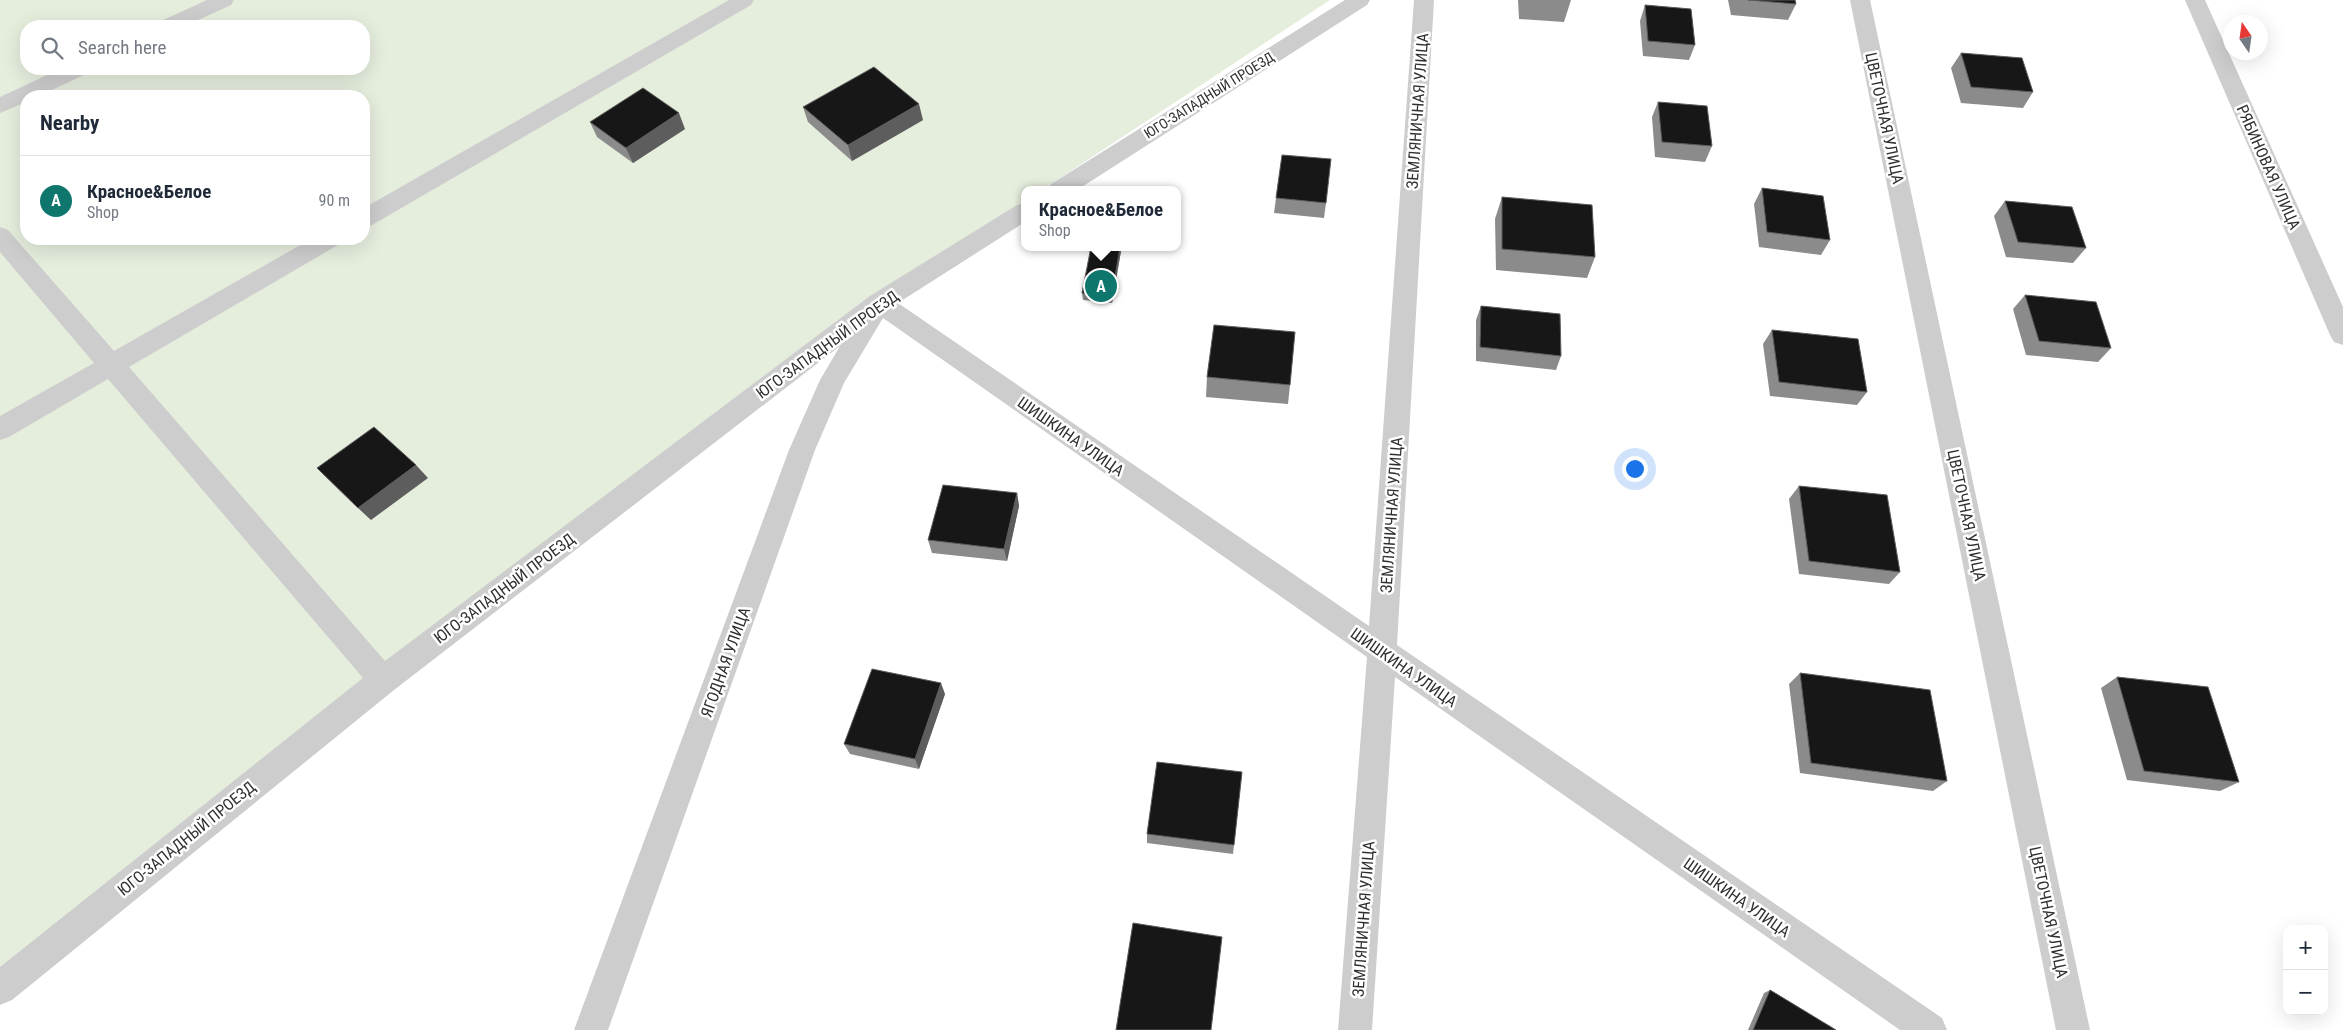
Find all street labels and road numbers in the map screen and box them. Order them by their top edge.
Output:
street label: ЗЕМЛЯНИЧНАЯ УЛИЦА [1403,32,1432,190]
street label: ЮГО-ЗАПАДНЫЙ ПРОЕЗД [1141,48,1277,142]
street label: ЦВЕТОЧНАЯ УЛИЦА [1861,51,1908,186]
street label: РЯБИНОВАЯ УЛИЦА [2233,102,2305,232]
street label: ЮГО-ЗАПАДНЫЙ ПРОЕЗД [752,286,903,402]
street label: ШИШКИНА УЛИЦА [1014,393,1128,480]
street label: ЗЕМЛЯНИЧНАЯ УЛИЦА [1377,436,1406,594]
street label: ЦВЕТОЧНАЯ УЛИЦА [1943,448,1990,583]
street label: ЮГО-ЗАПАДНЫЙ ПРОЕЗД [430,529,579,648]
street label: ЯГОДНАЯ УЛИЦА [697,604,754,720]
street label: ШИШКИНА УЛИЦА [1347,624,1461,711]
street label: ЮГО-ЗАПАДНЫЙ ПРОЕЗД [114,777,259,900]
street label: ЗЕМЛЯНИЧНАЯ УЛИЦА [1349,840,1378,998]
street label: ЦВЕТОЧНАЯ УЛИЦА [2025,845,2072,980]
street label: ШИШКИНА УЛИЦА [1680,854,1794,941]

